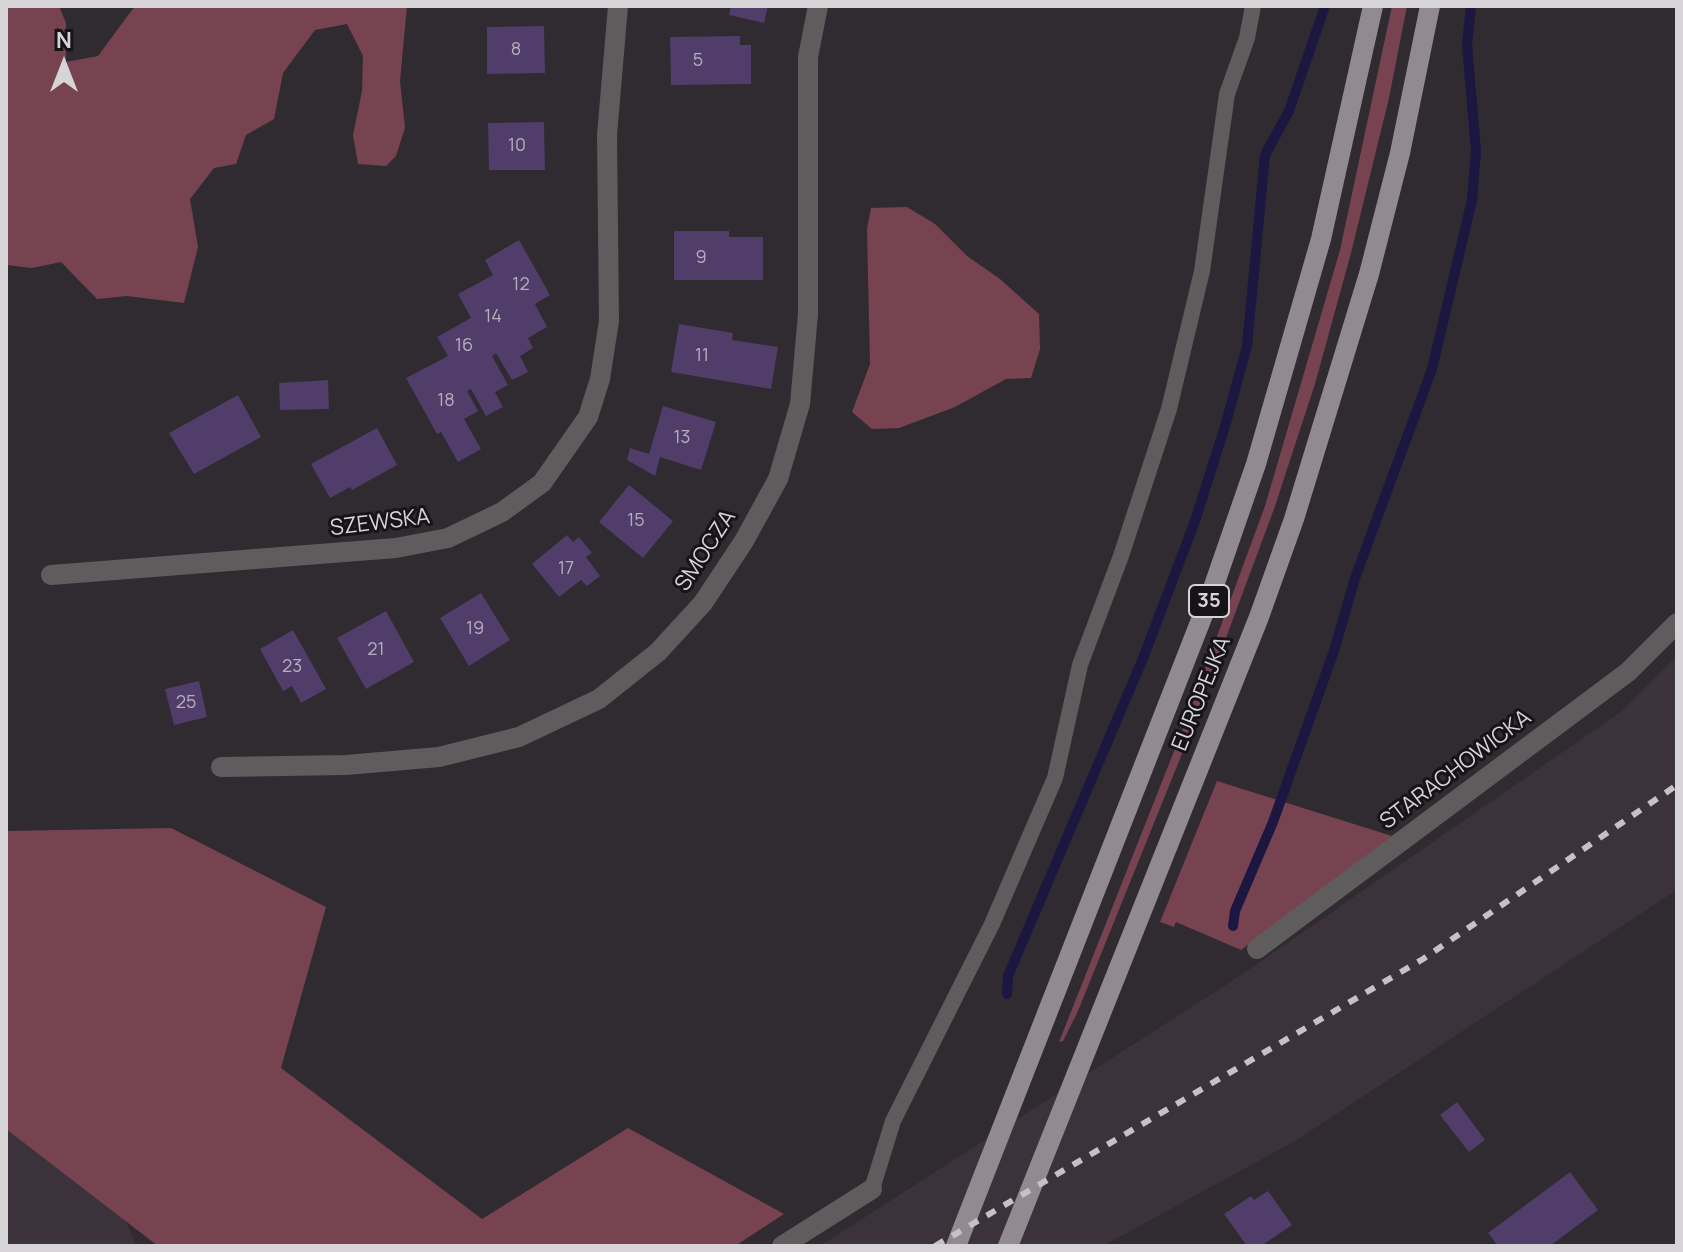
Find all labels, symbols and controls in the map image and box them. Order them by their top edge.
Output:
north arrow [24,24,104,104]
text: N [56,25,72,55]
house number: 8 [511,39,521,61]
house number: 5 [693,50,703,72]
house number: 10 [508,135,526,157]
house number: 9 [695,247,707,269]
house number: 12 [512,274,530,296]
house number: 14 [484,306,502,328]
house number: 16 [455,335,473,357]
house number: 11 [695,345,709,367]
house number: 18 [437,390,455,412]
house number: 13 [674,427,690,449]
street label: SZEWSKA [329,504,431,542]
street label: SMOCZA [670,506,742,596]
house number: 15 [627,510,645,532]
house number: 17 [558,558,574,580]
road number: 35 [1189,585,1229,617]
house number: 19 [466,618,484,640]
street label: EUROPEJKA [1167,633,1237,755]
house number: 21 [367,639,385,661]
house number: 23 [282,656,302,678]
house number: 25 [176,692,196,714]
street label: STARACHOWICKA [1375,705,1537,835]

